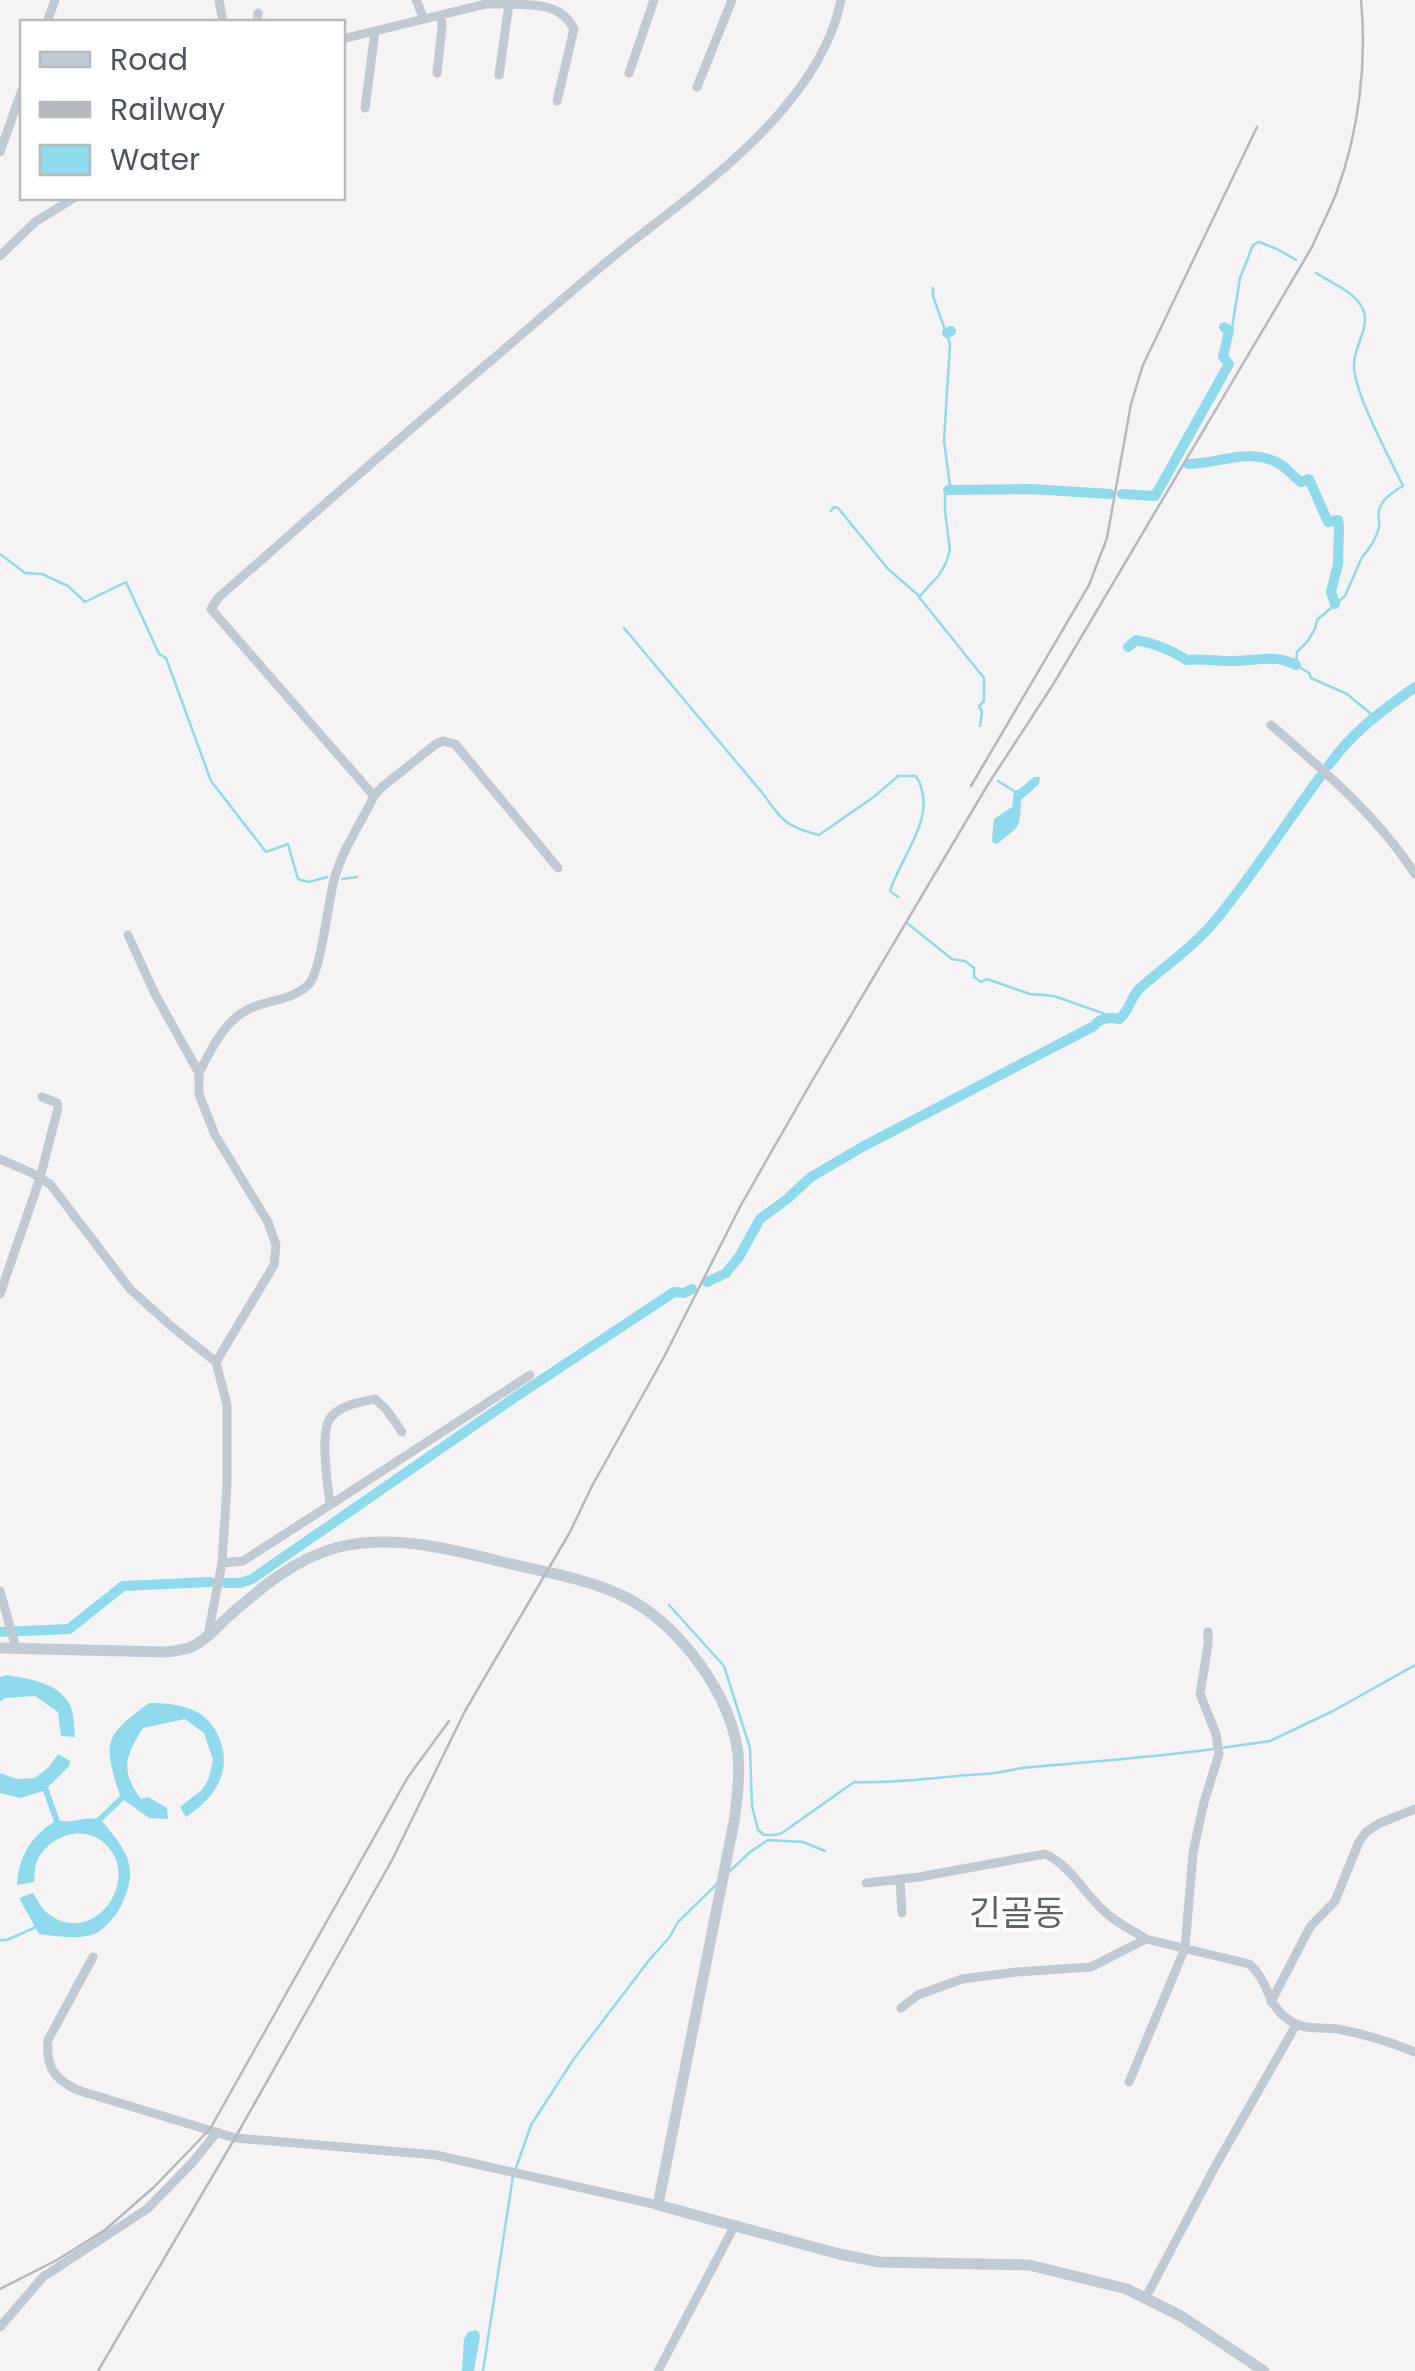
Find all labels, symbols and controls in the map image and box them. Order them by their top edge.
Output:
legend [20,20,345,200]
text: Road [110,38,188,81]
text: Railway [110,88,225,131]
text: Water [110,138,200,181]
district label: 긴골동 [969,1888,1065,1937]

